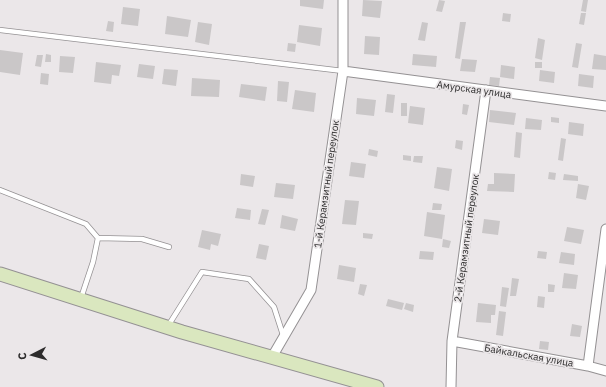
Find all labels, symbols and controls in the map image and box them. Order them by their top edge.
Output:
street label: Амурская улица [436,78,513,101]
street label: 1-й Керамзитный переулок [311,119,342,249]
street label: 2-й Керамзитный переулок [451,173,482,303]
north arrow [12,335,52,375]
street label: Байкальская улица [483,341,575,370]
text: С [15,352,29,360]

